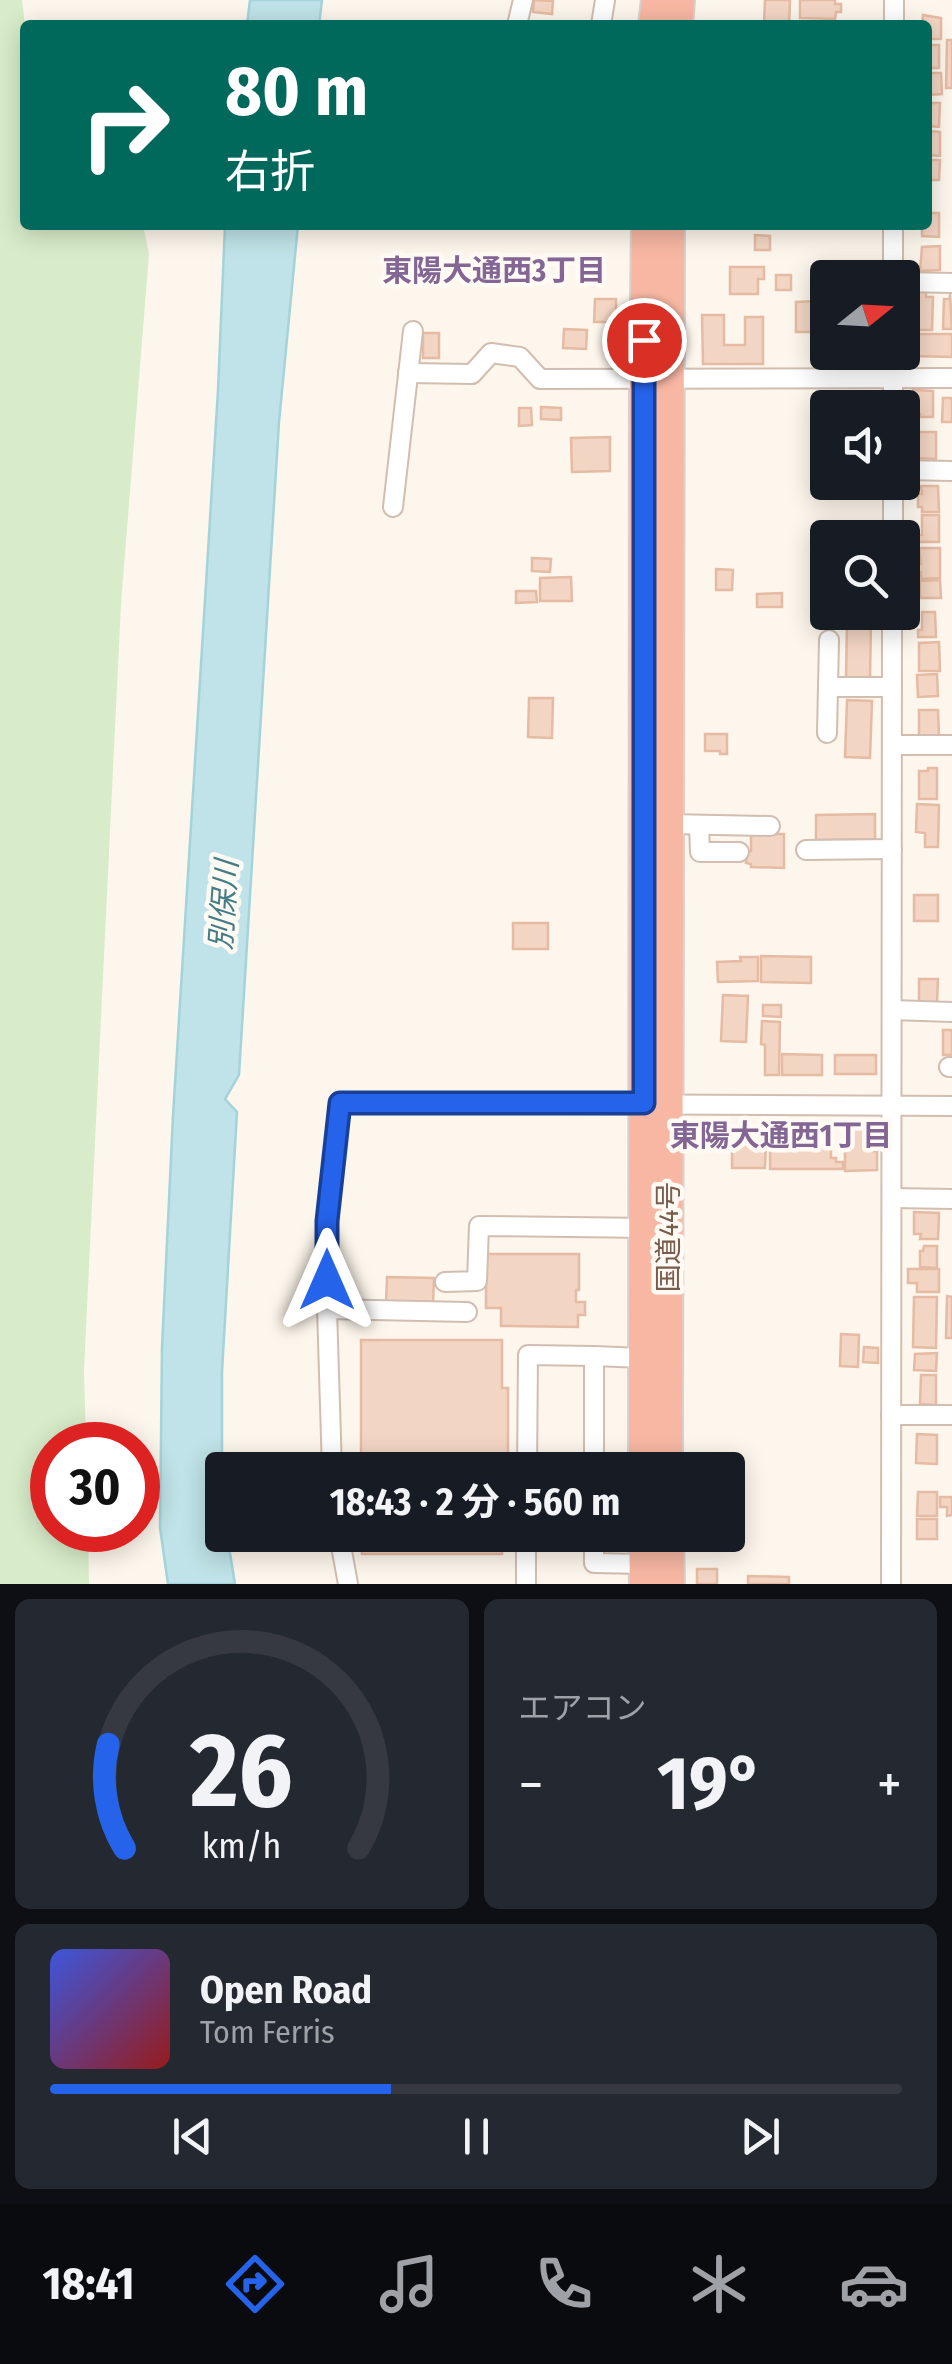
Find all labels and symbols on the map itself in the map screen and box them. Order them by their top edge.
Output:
district label: 東陽大通西3丁目 [382,253,606,289]
north arrow [810,260,920,370]
pin [602,298,687,383]
water label: 別保川 [203,856,245,951]
district label: 東陽大通西1丁目 [670,1118,892,1154]
street label: 国道44号 [652,1181,685,1293]
position arrow [275,1228,379,1332]
speed limit sign: 30 [30,1422,160,1552]

